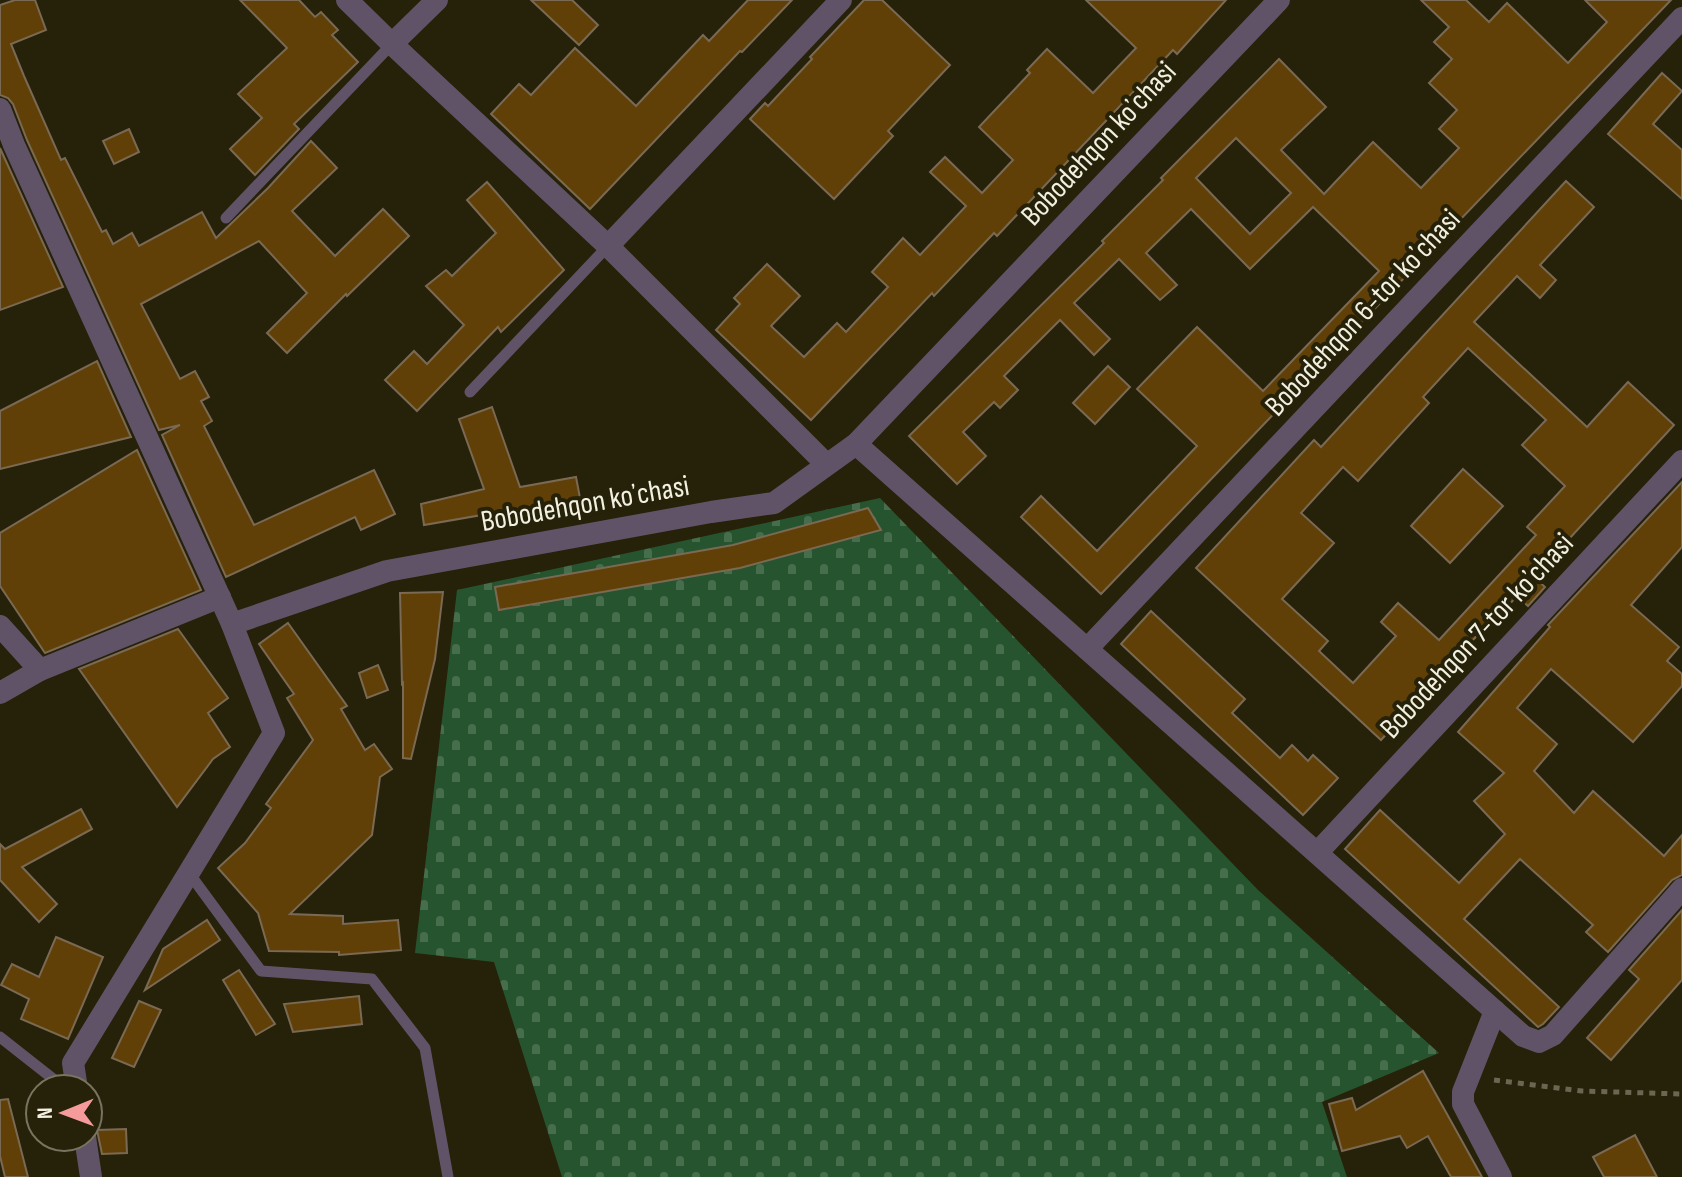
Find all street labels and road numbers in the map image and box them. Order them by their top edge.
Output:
street label: Bobodehqon koʼchasi [1014,55,1184,233]
street label: Bobodehqon 6-tor koʼchasi [1258,202,1468,424]
street label: Bobodehqon koʼchasi [478,468,692,540]
street label: Bobodehqon 7-tor koʼchasi [1373,526,1581,746]

